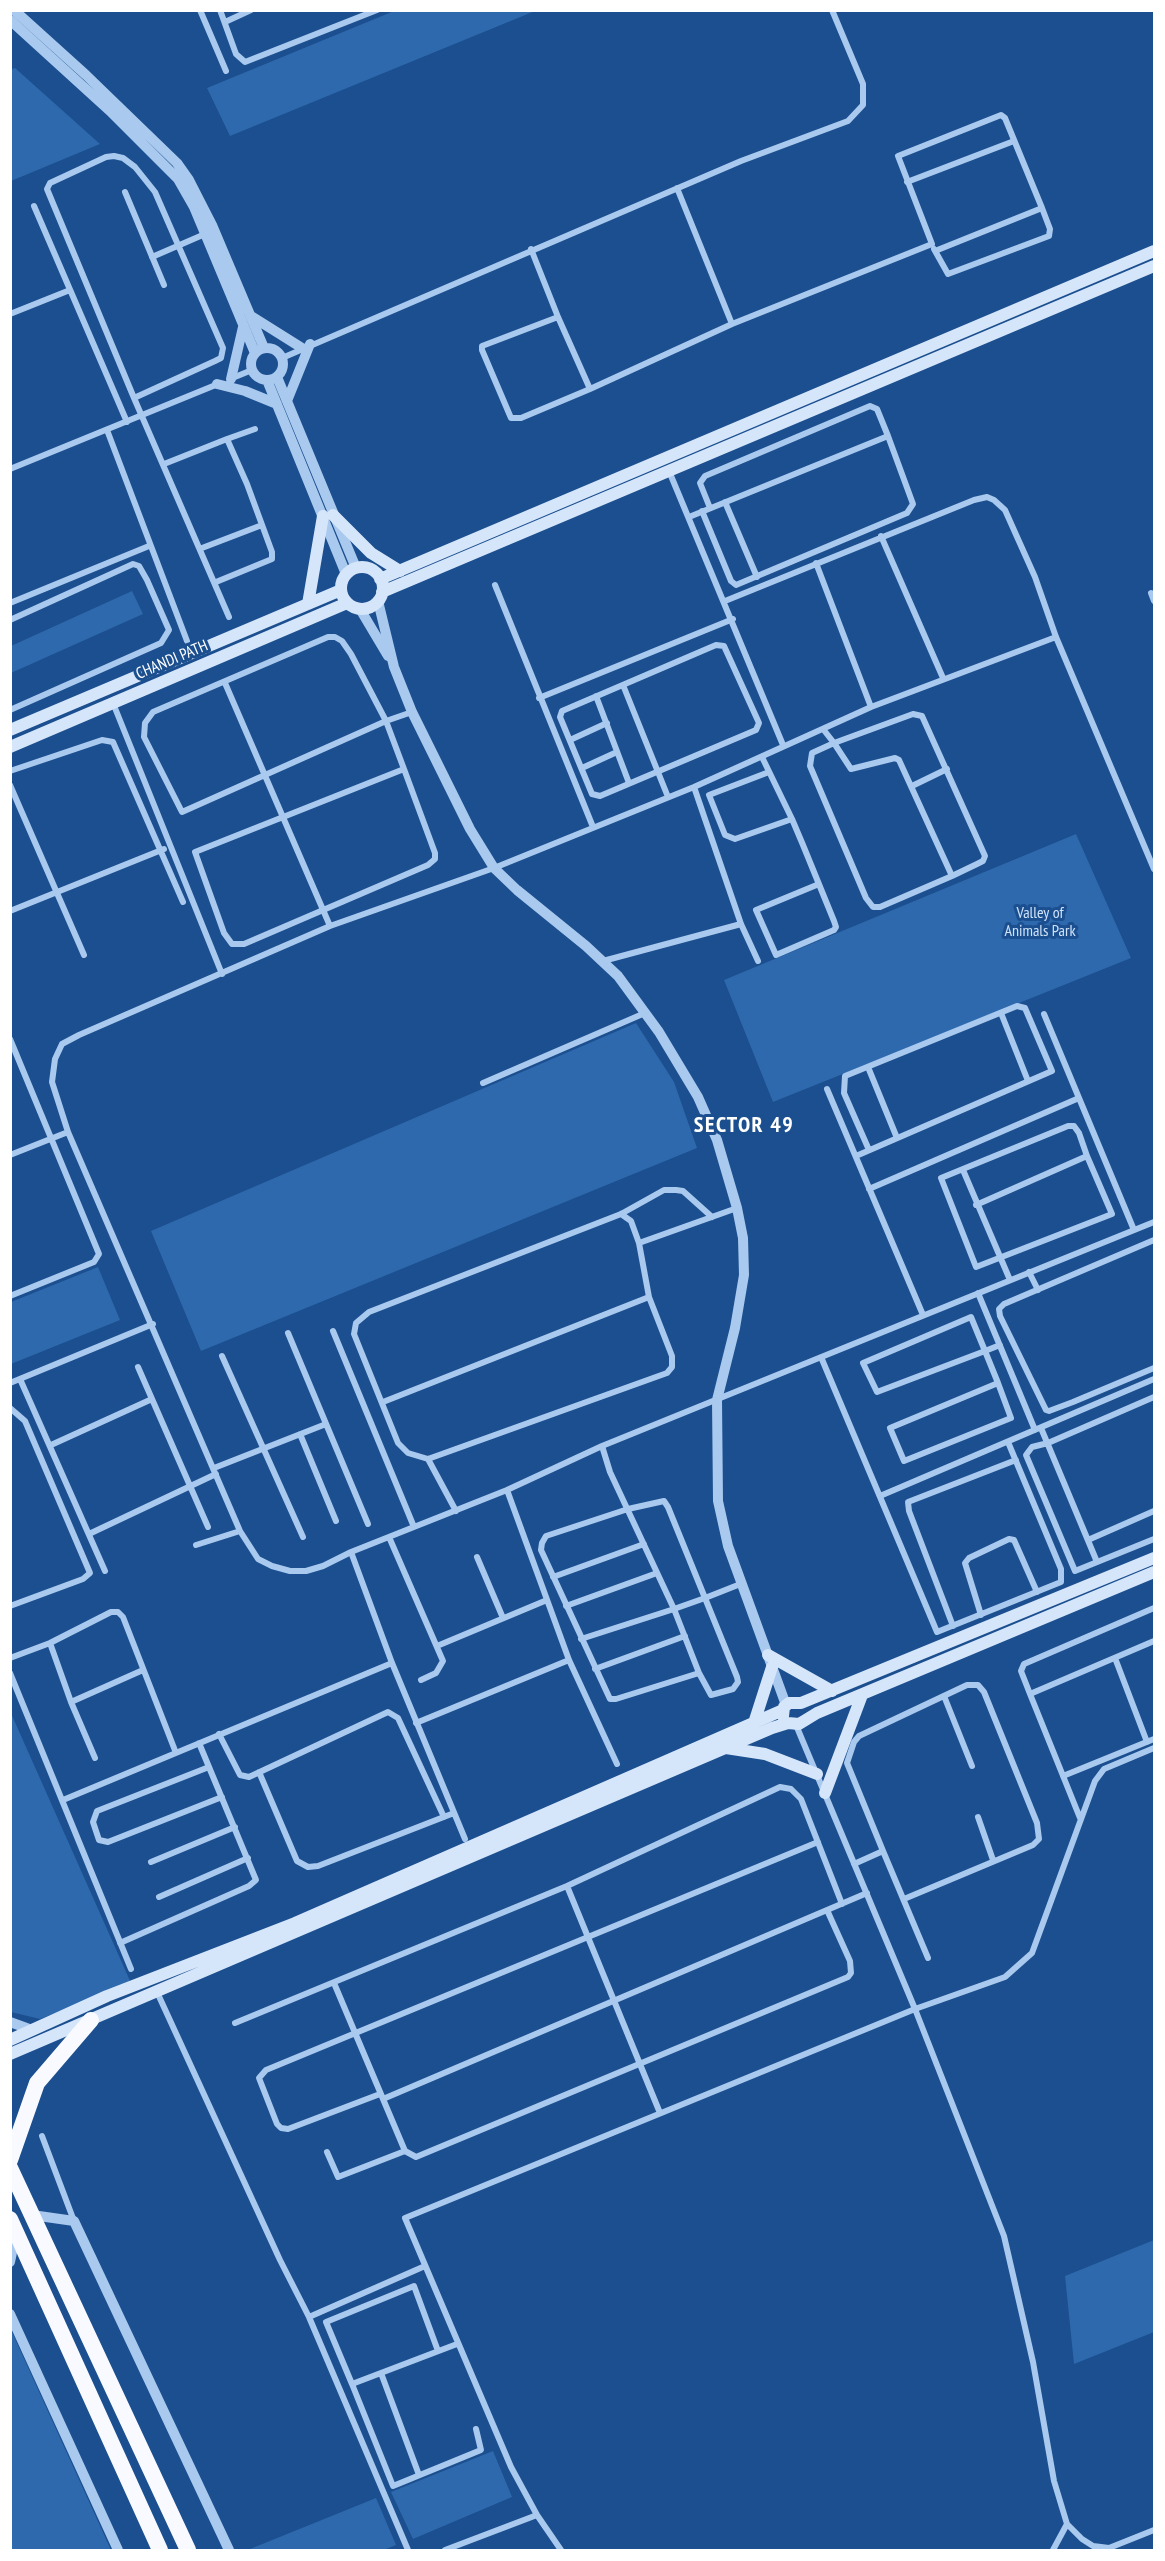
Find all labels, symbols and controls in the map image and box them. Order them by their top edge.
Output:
street label: CHANDI PATH [133,636,211,684]
park label: Valley of Animals Park [1004,903,1076,941]
district label: SECTOR 49 [694,1113,794,1139]

